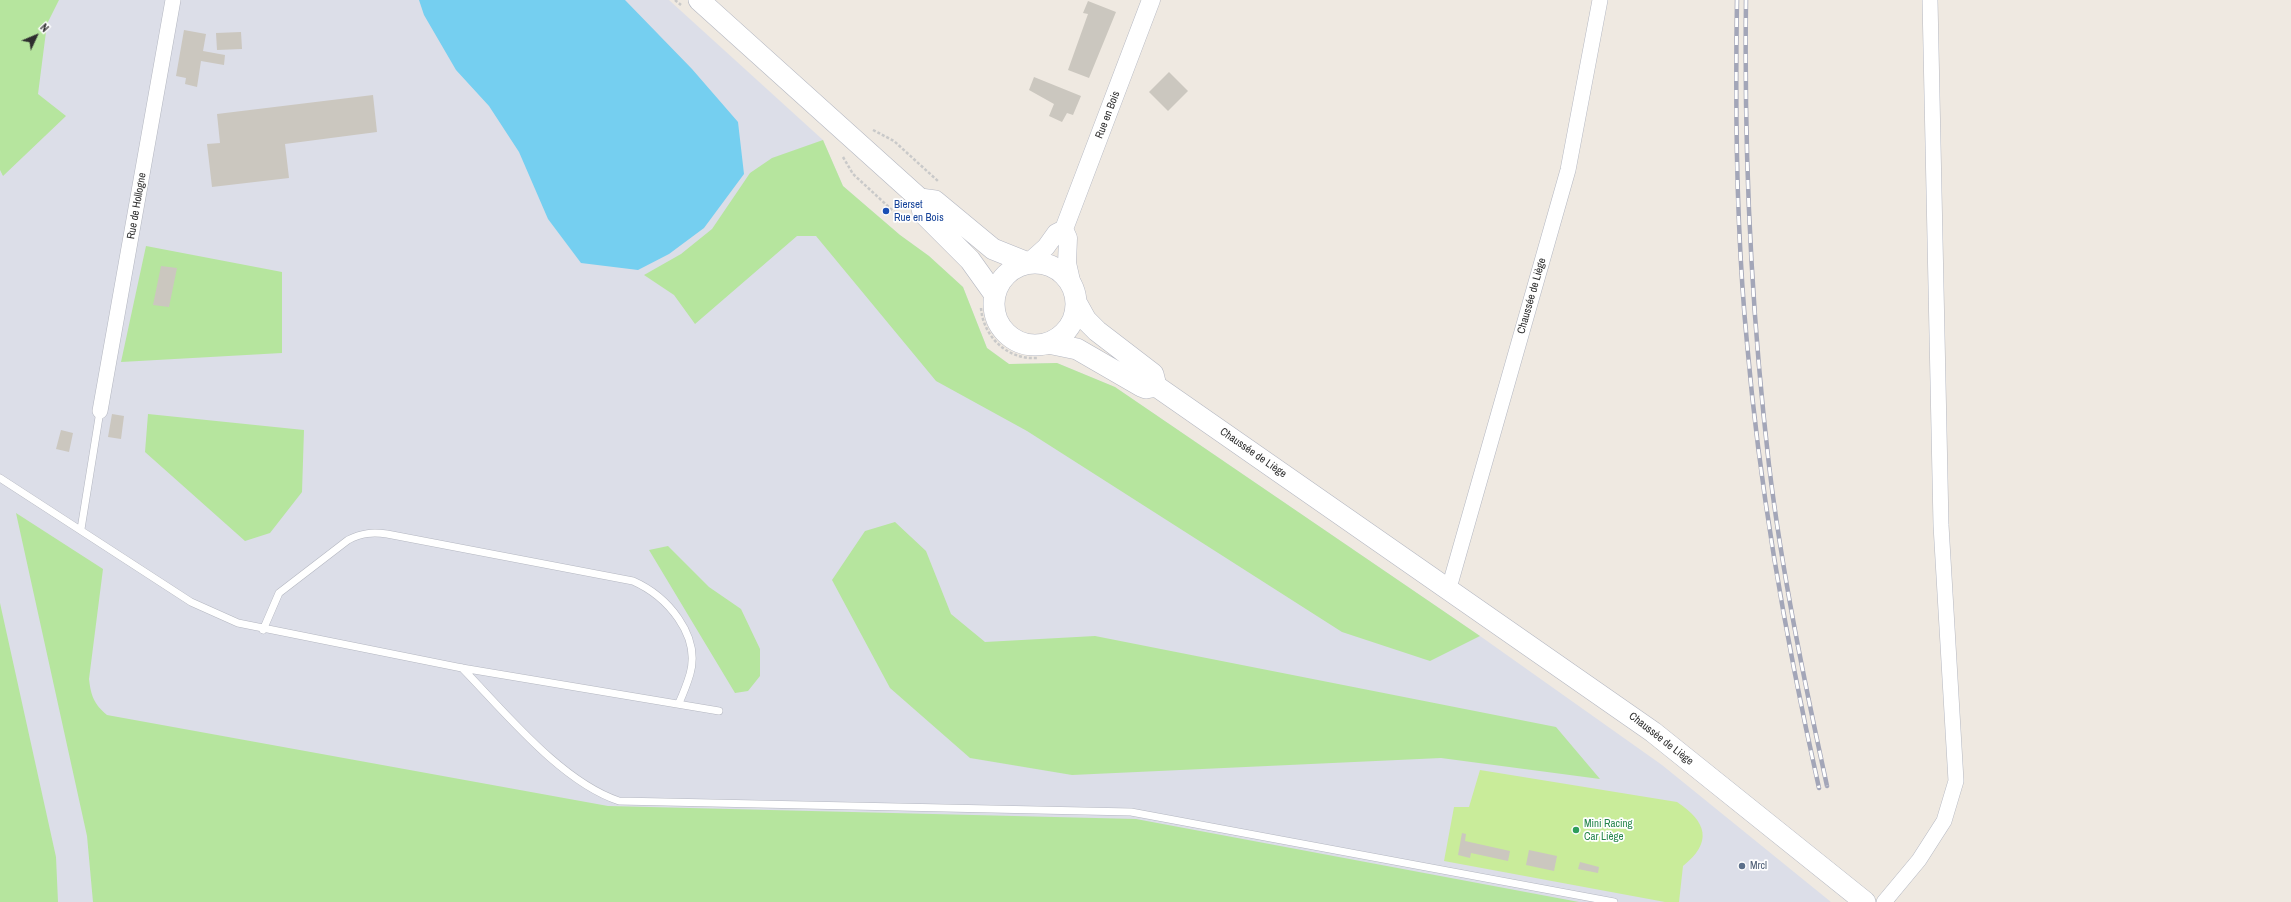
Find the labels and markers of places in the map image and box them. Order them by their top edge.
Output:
place label: Bierset Rue en Bois [894,198,944,224]
marker: Bierset Rue en Bois [881,206,891,216]
place label: Mini Racing Car Liège [1584,817,1633,843]
marker: Mini Racing Car Liège [1571,825,1581,835]
place label: Mrcl [1750,859,1767,873]
marker: Mrcl [1737,861,1747,871]

